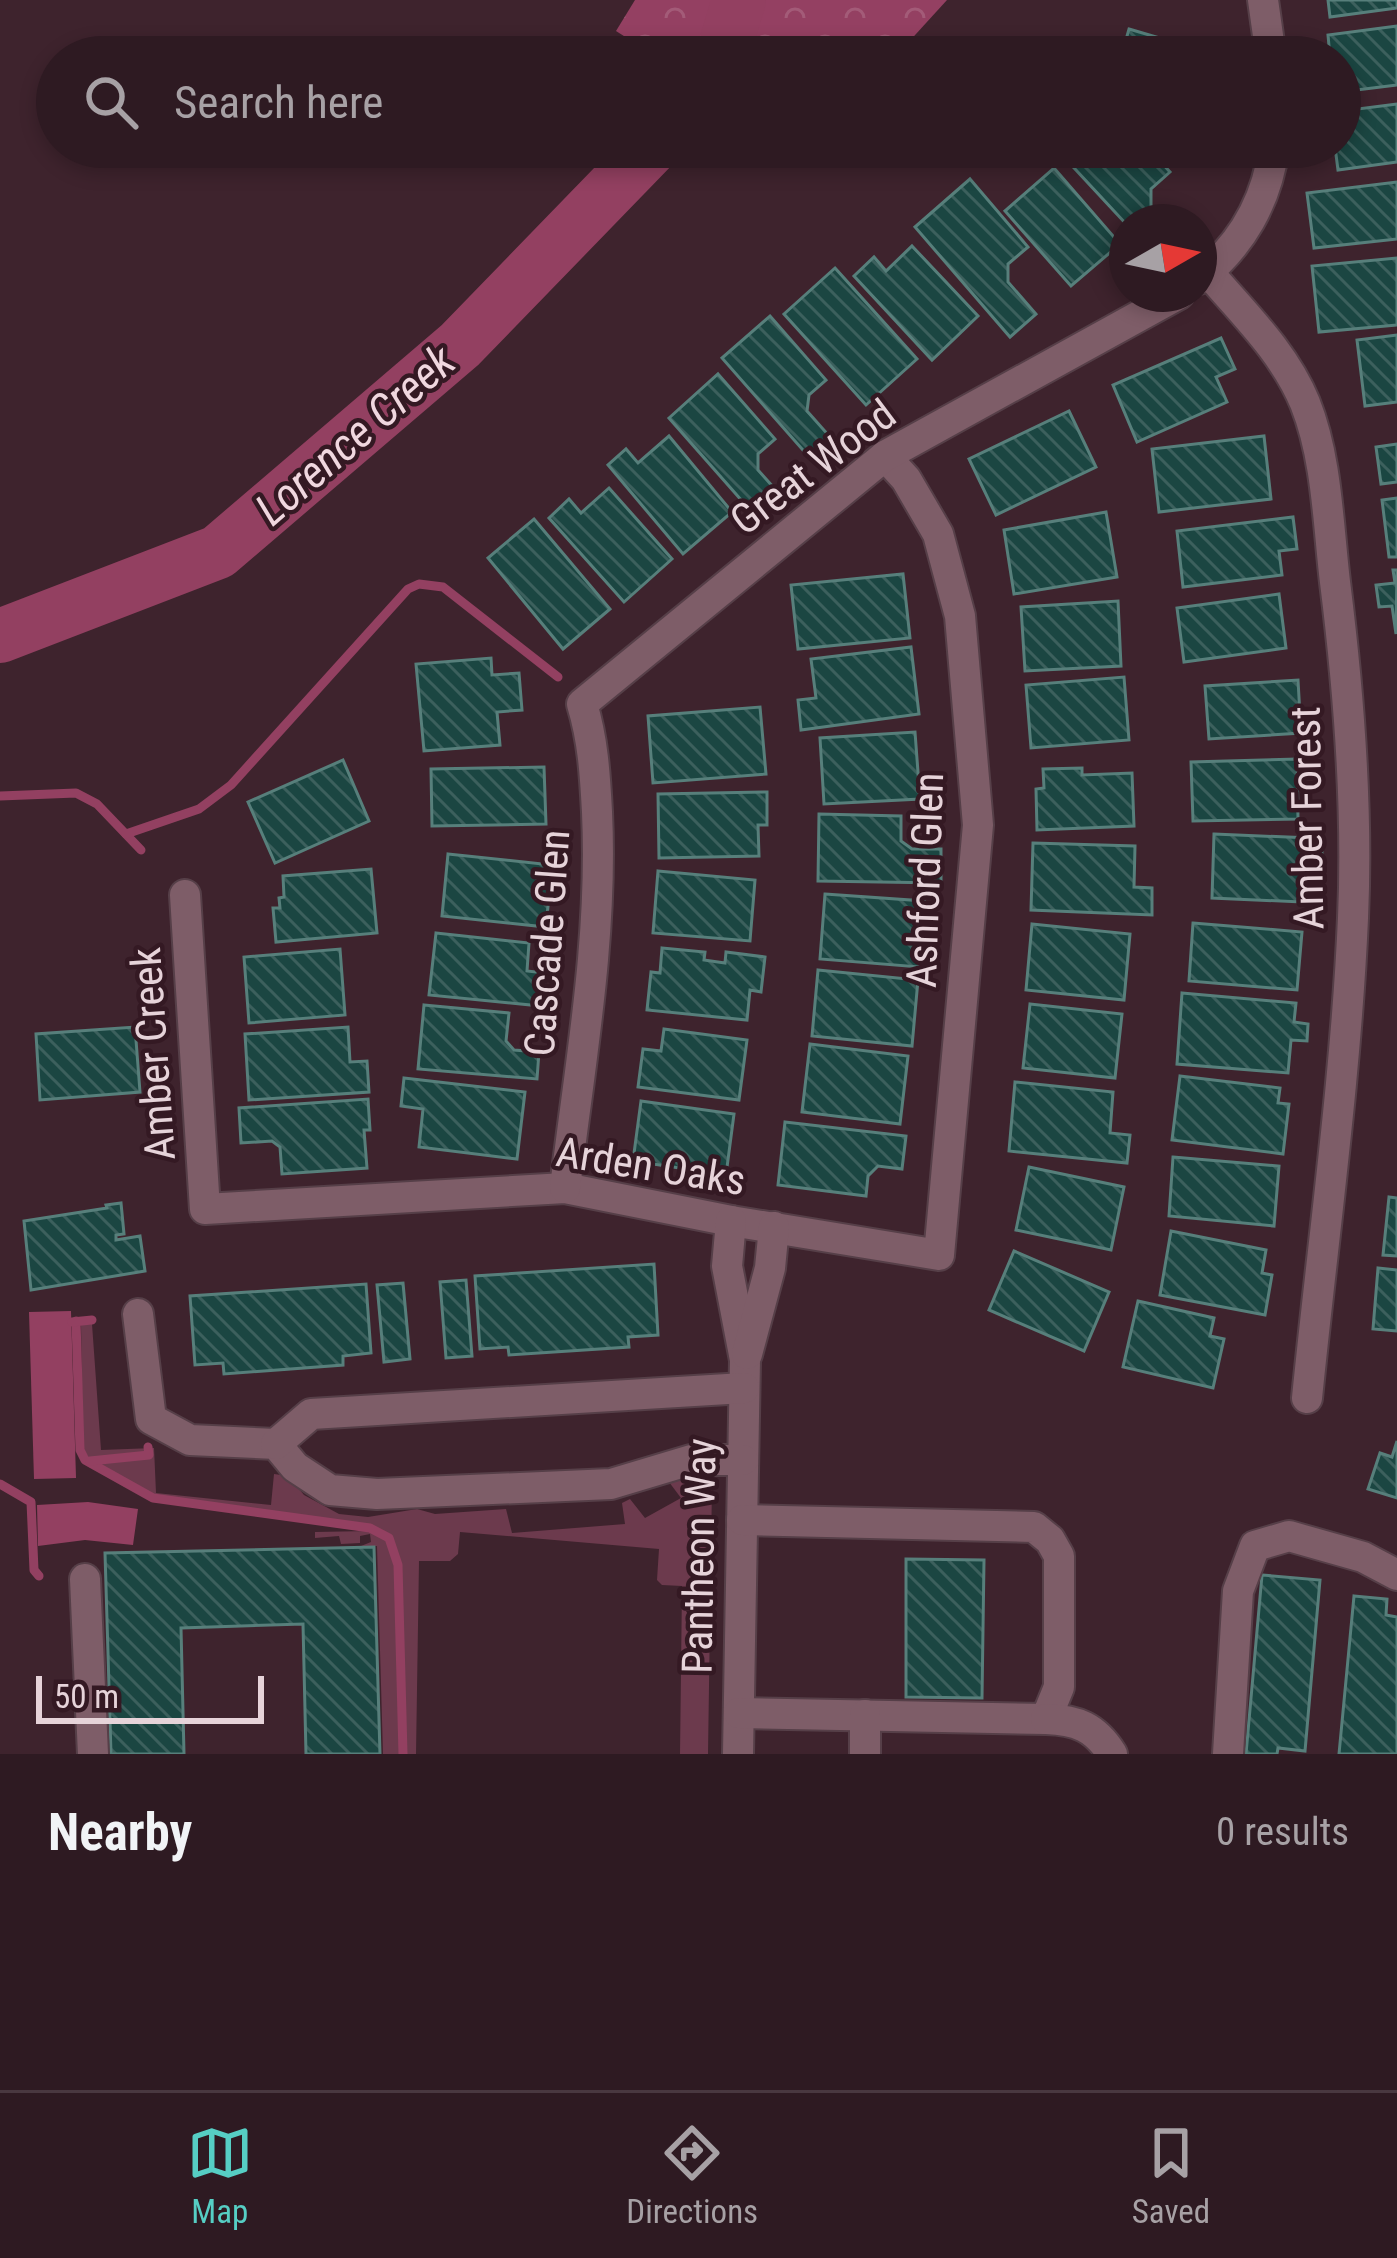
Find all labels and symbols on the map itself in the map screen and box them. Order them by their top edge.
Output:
north arrow [1109,204,1217,312]
water label: Lorence Creek [245,333,466,536]
street label: Great Wood [721,389,905,545]
street label: Amber Forest [1281,706,1333,930]
street label: Ashford Glen [897,772,953,988]
street label: Cascade Glen [515,828,579,1058]
street label: Amber Creek [121,946,185,1162]
street label: Arden Oaks [553,1127,749,1205]
street label: Pantheon Way [672,1438,726,1674]
scale bar [36,1670,264,1723]

